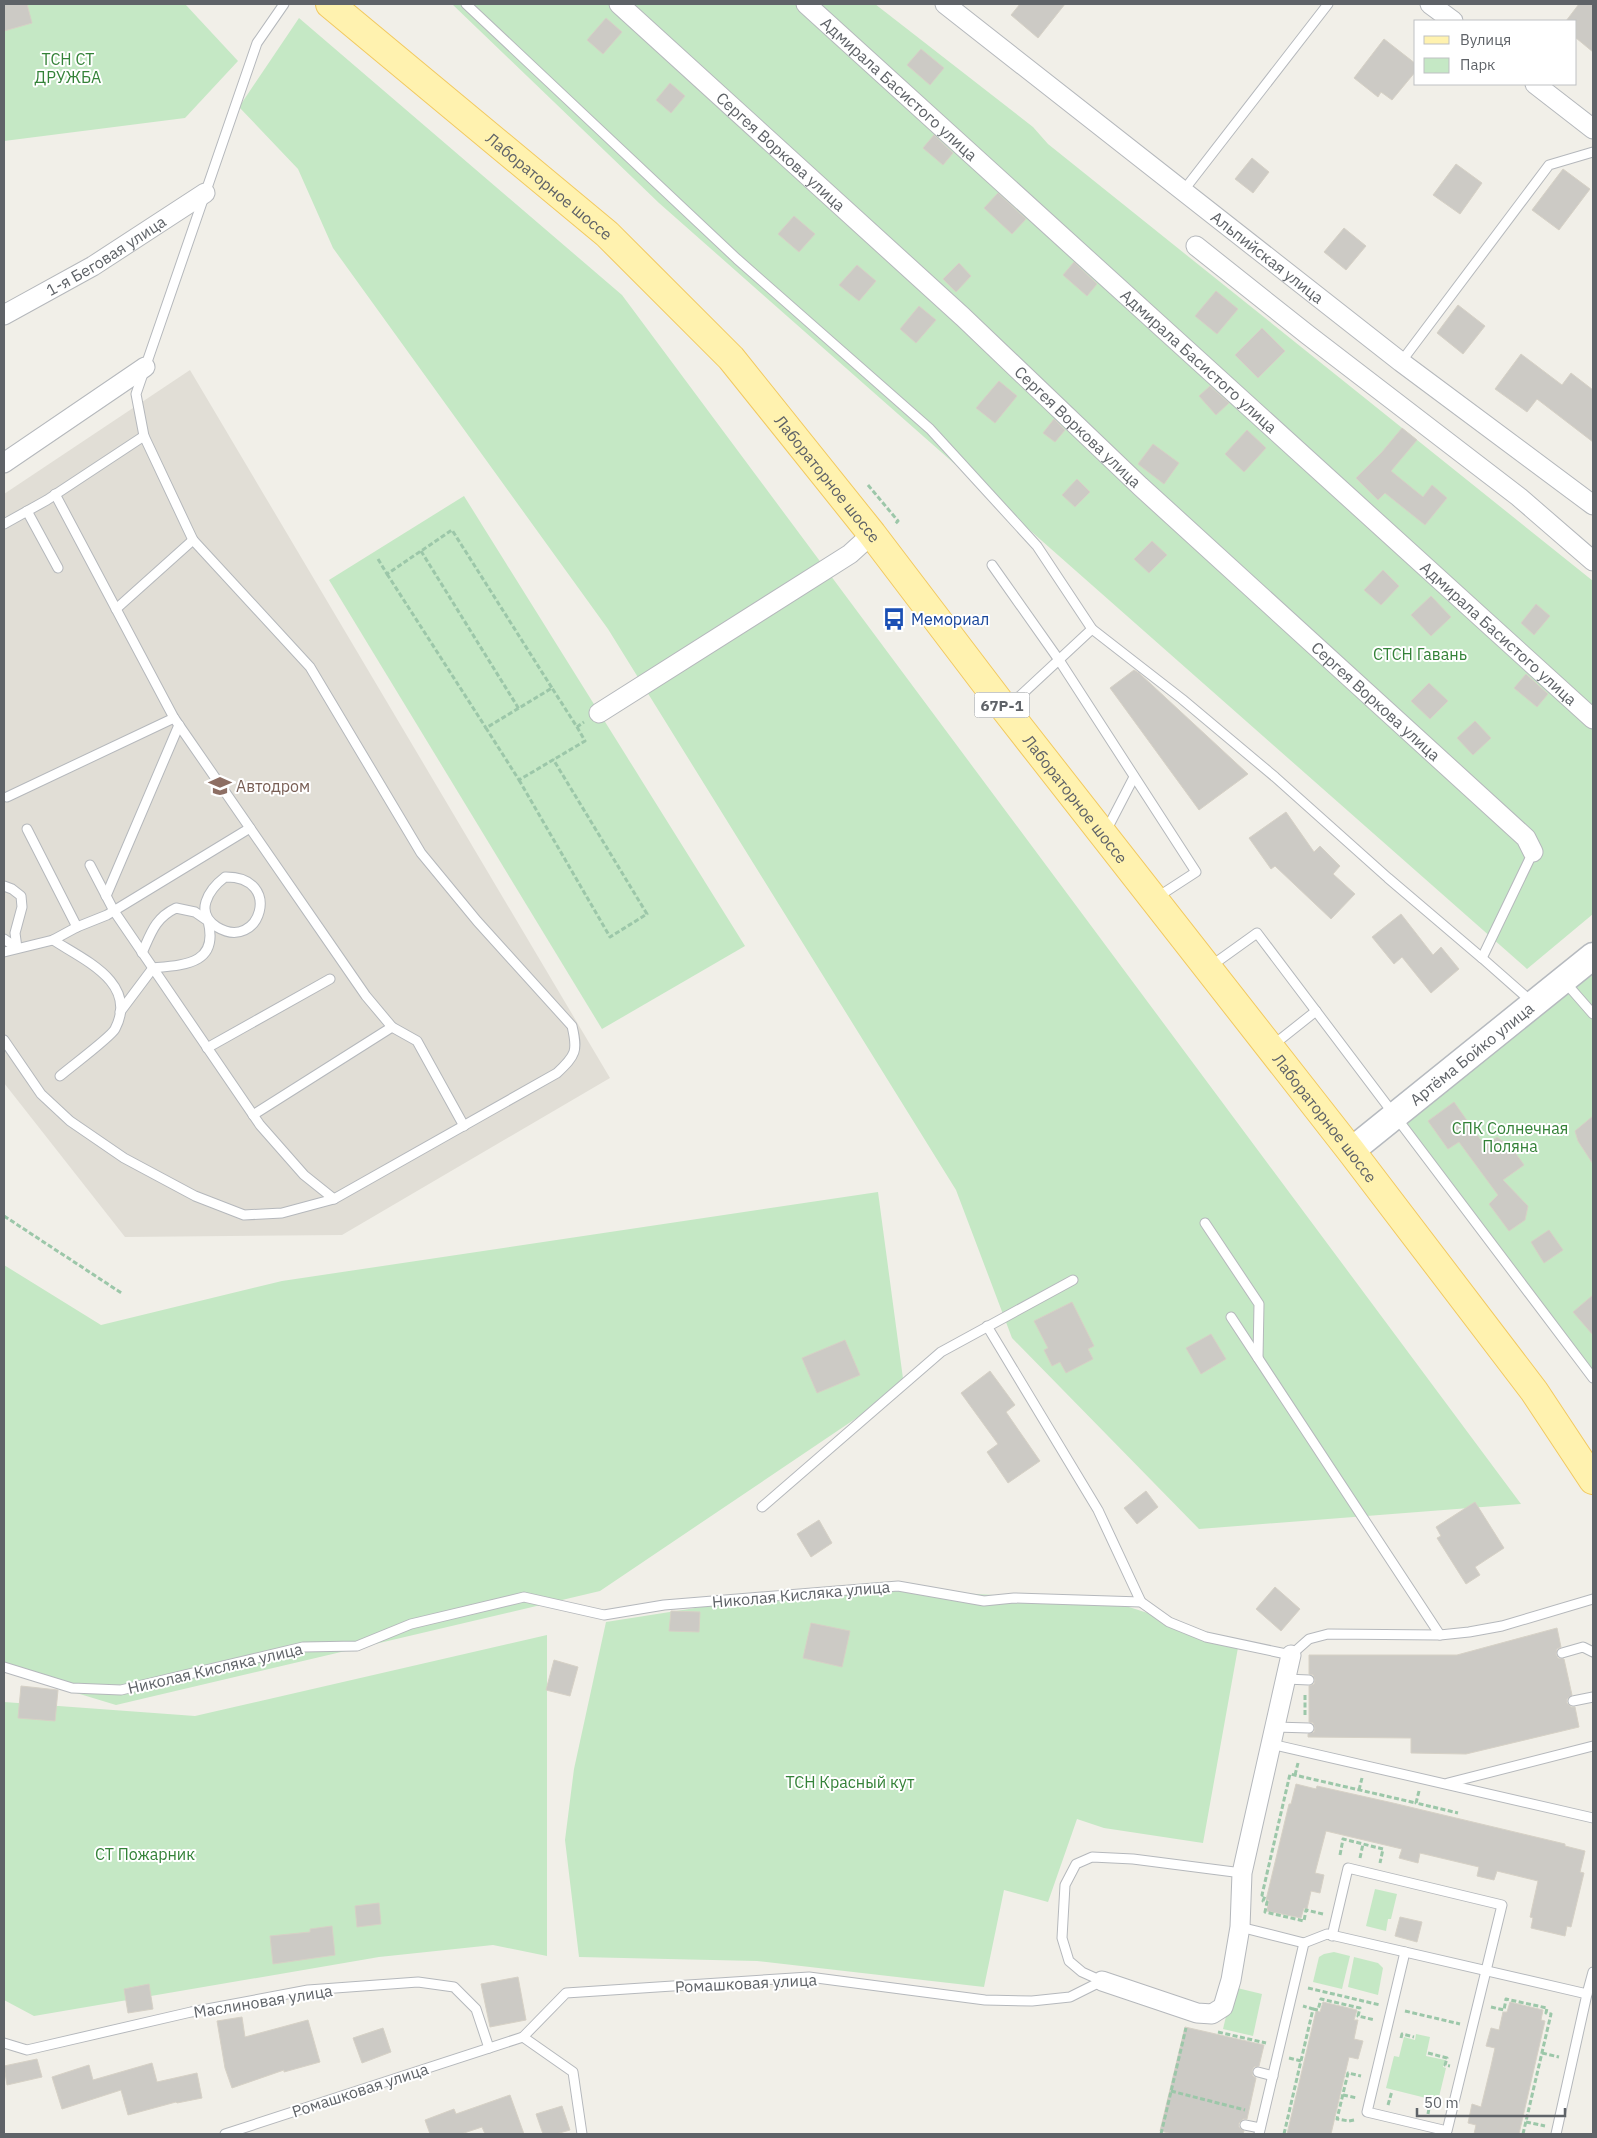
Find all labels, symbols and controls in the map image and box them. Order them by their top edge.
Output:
street label: Адмирала Басистого улица [817,13,982,165]
legend [1414,20,1577,85]
text: Вулиця [1460,30,1511,49]
park label: ТСН СТ ДРУЖБА [35,49,101,87]
text: Парк [1460,55,1495,74]
street label: Сергея Воркова улица [712,88,850,215]
street label: Лабораторное шоссе [482,128,617,244]
street label: Альпийская улица [1207,207,1328,308]
street label: 1-я Беговая улица [43,211,170,300]
street label: Адмирала Басистого улица [1117,285,1282,438]
street label: Сергея Воркова улица [1010,362,1146,492]
street label: Лабораторное шоссе [770,411,885,547]
street label: Адмирала Басистого улица [1416,557,1582,710]
bus stop icon: Мемориал [881,606,907,632]
place label: Мемориал [911,609,989,629]
street label: Сергея Воркова улица [1307,637,1445,765]
park label: СТСН Гавань [1373,644,1467,664]
road number: 67Р-1 [974,692,1030,718]
street label: Лабораторное шоссе [1019,731,1132,868]
school or university icon: Автодром [207,773,233,799]
place label: Автодром [236,776,310,796]
street label: Артёма Бойко улица [1406,998,1538,1110]
street label: Лабораторное шоссе [1268,1049,1382,1187]
park label: СПК Солнечная Поляна [1452,1118,1568,1156]
street label: Николая Кисляка улица [711,1576,891,1612]
street label: Николая Кисляка улица [126,1638,305,1698]
park label: ТСН Красный кут [786,1772,915,1792]
park label: СТ Пожарник [95,1844,195,1864]
street label: Ромашковая улица [674,1969,818,1997]
street label: Маслиновая улица [192,1980,334,2022]
street label: Ромашковая улица [289,2058,431,2122]
scale bar [1417,2086,1564,2118]
text: 50 m [1424,2093,1459,2112]

